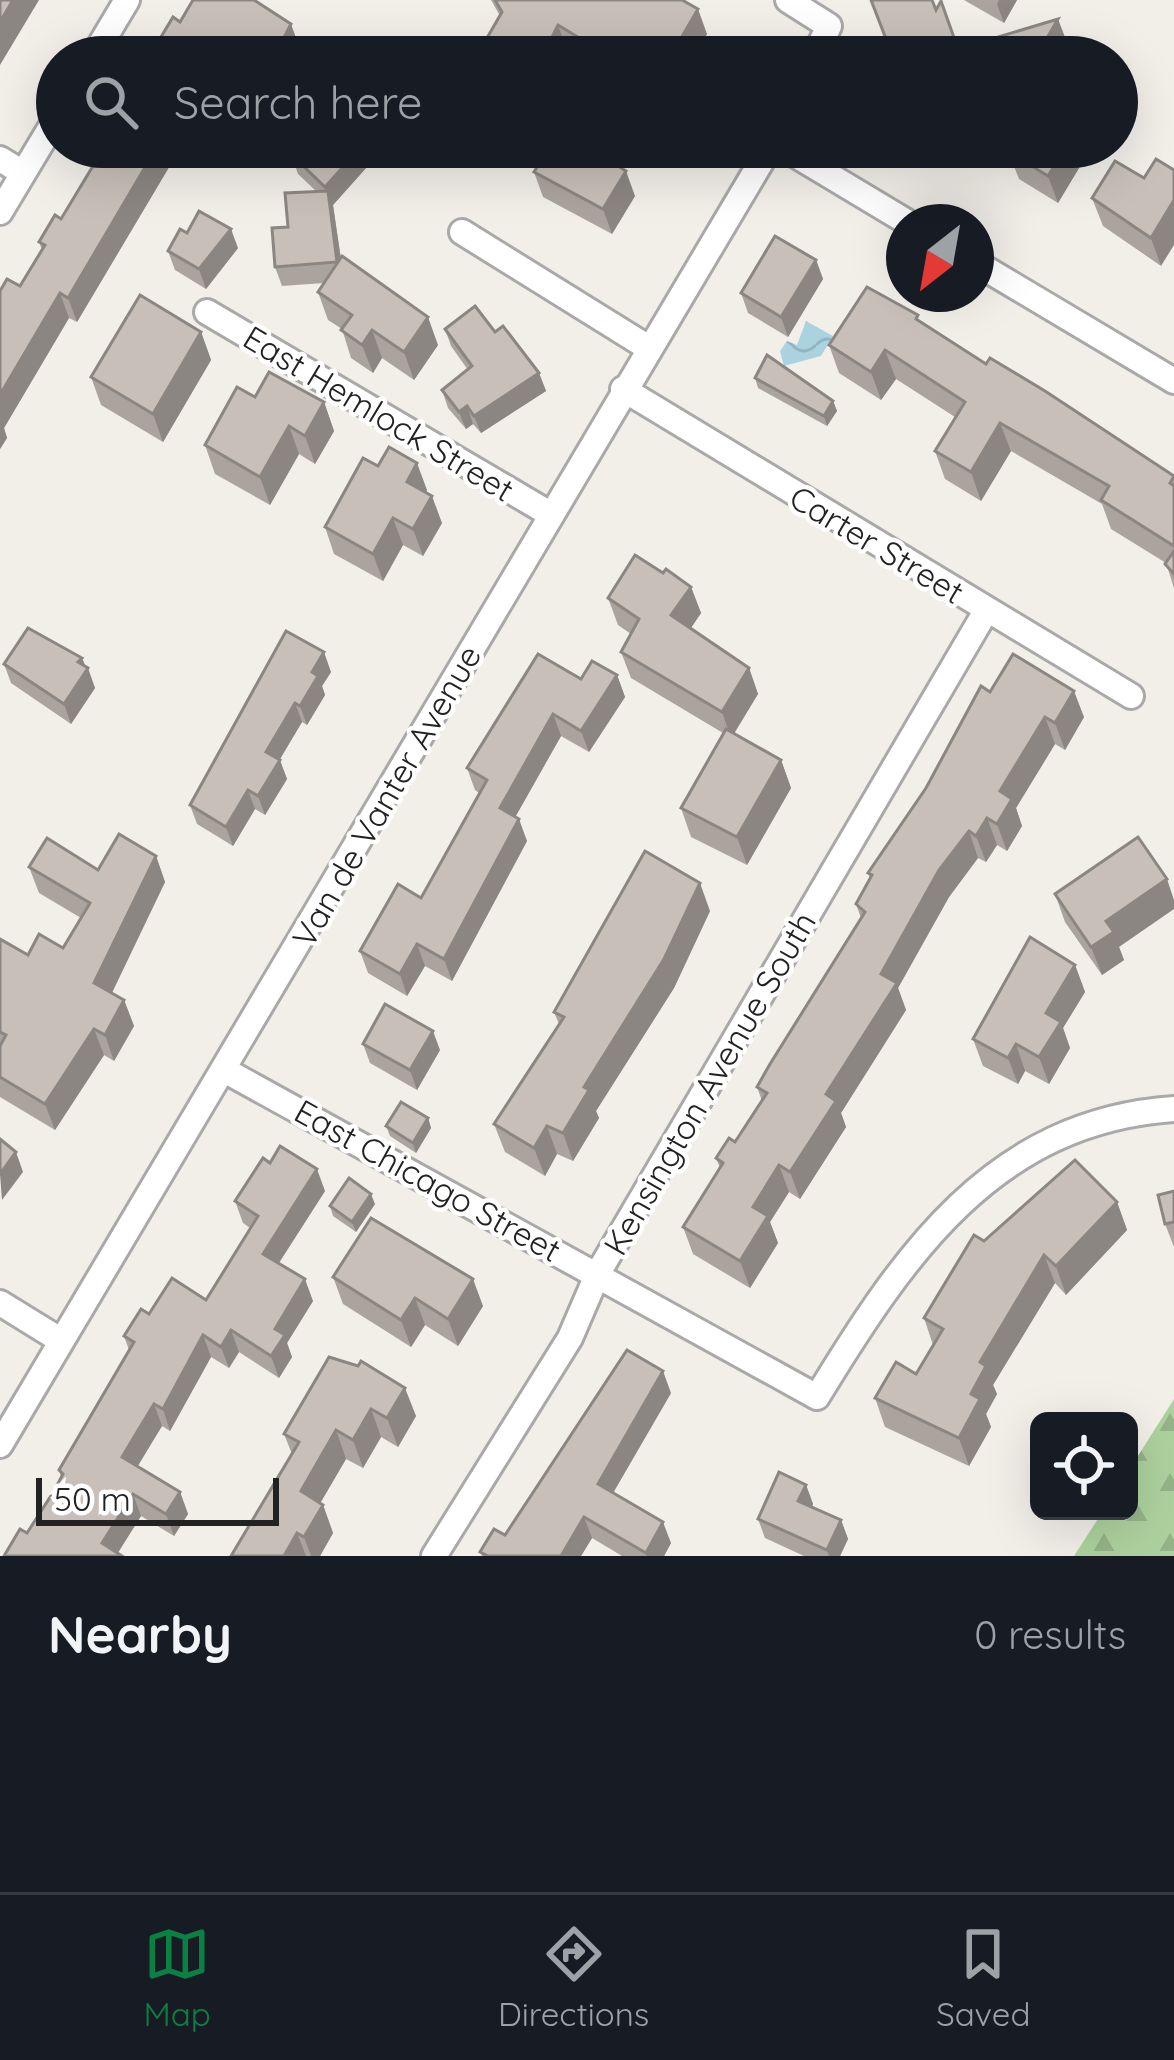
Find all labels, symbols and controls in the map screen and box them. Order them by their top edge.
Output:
search box [36,36,1138,168]
icon: search [78,69,144,135]
text: Search here [174,74,422,130]
north arrow [886,204,994,312]
street label: East Hemlock Street [236,316,522,510]
street label: Carter Street [783,476,971,612]
street label: Van de Vanter Avenue [283,638,489,954]
street label: Kensington Avenue South [594,904,824,1262]
street label: East Chicago Street [288,1090,568,1270]
map controls [1030,1412,1138,1520]
button: locate [1030,1412,1138,1520]
scale bar [36,1472,279,1525]
text: 50 m [54,1478,131,1519]
text: Nearby [48,1602,232,1666]
text: 0 results [974,1610,1126,1659]
tab: Map [144,1921,211,2034]
tab: Directions [498,1921,649,2034]
tab: Saved [936,1921,1030,2034]

